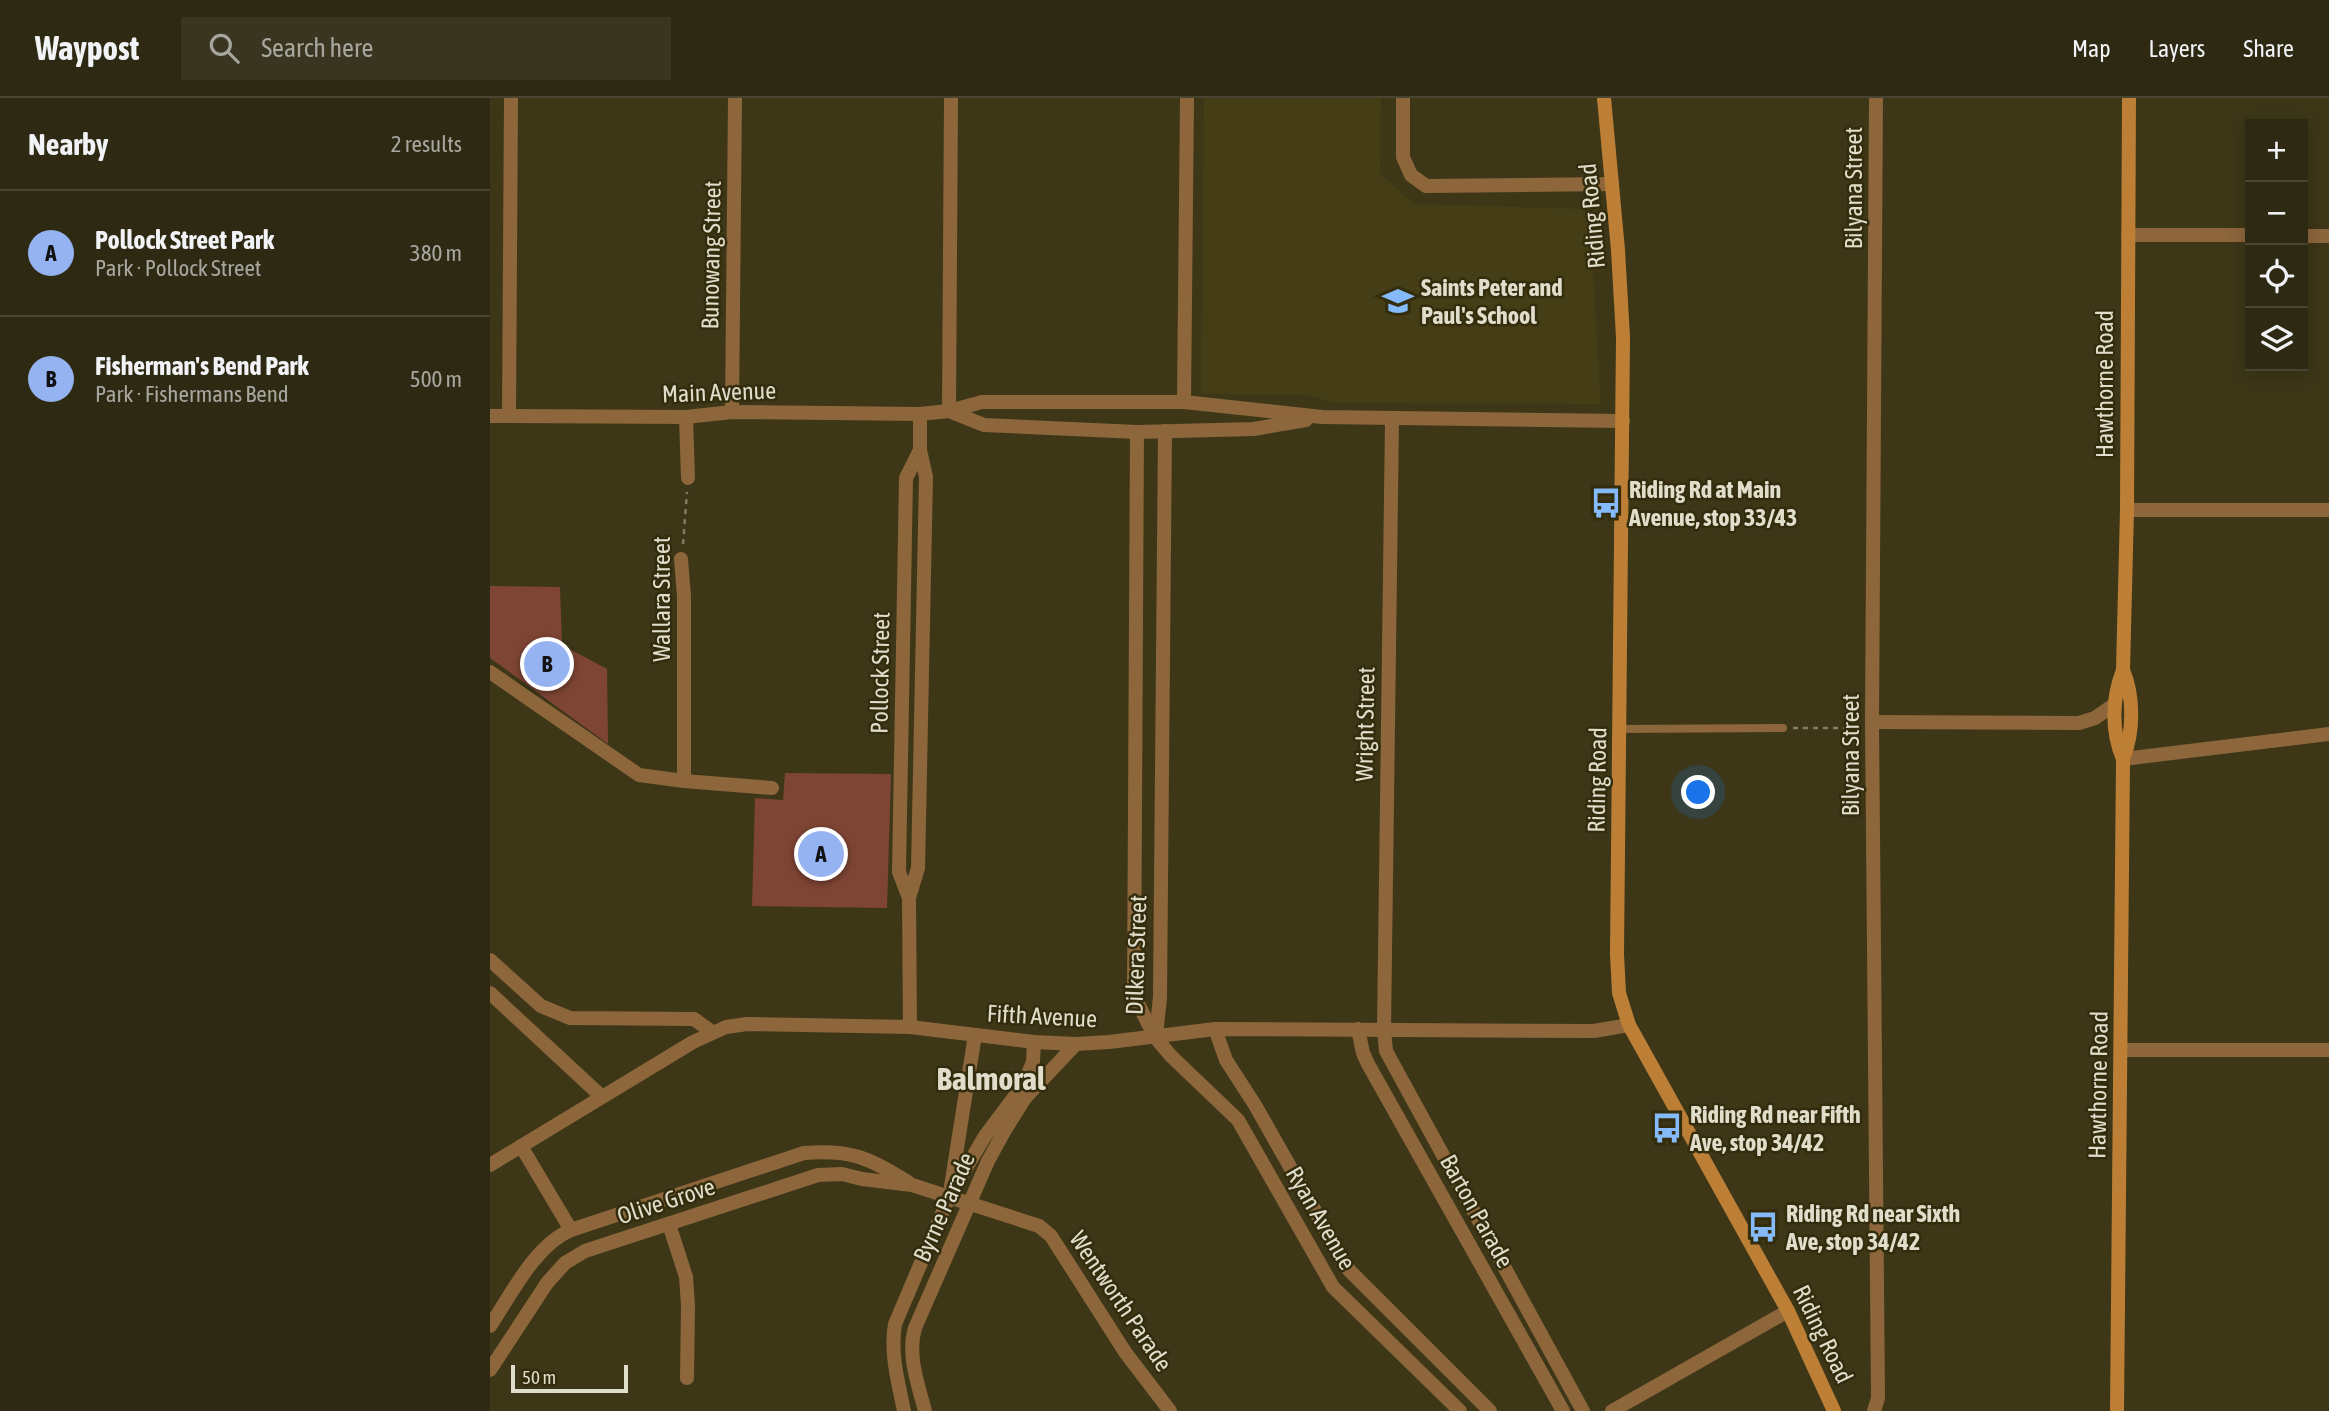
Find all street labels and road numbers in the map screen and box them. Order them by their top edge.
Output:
street label: Bilyana Street [1840,127,1867,249]
street label: Riding Road [1574,162,1610,270]
street label: Bunowang Street [696,180,726,330]
street label: Hawthorne Road [2091,310,2118,458]
street label: Main Avenue [662,377,776,407]
street label: Wallara Street [648,536,675,662]
street label: Pollock Street [865,612,895,734]
street label: Wright Street [1351,666,1380,782]
street label: Bilyana Street [1837,694,1864,816]
street label: Riding Road [1583,727,1611,833]
street label: Dilkera Street [1120,894,1152,1015]
street label: Fifth Avenue [986,1000,1098,1032]
street label: Hawthorne Road [2083,1011,2113,1159]
street label: Byrne Parade [908,1148,980,1266]
street label: Barton Parade [1435,1150,1519,1272]
street label: Ryan Avenue [1281,1162,1361,1274]
street label: Olive Grove [614,1173,718,1229]
street label: Wentworth Parade [1064,1226,1178,1376]
street label: Riding Road [1788,1281,1858,1387]

